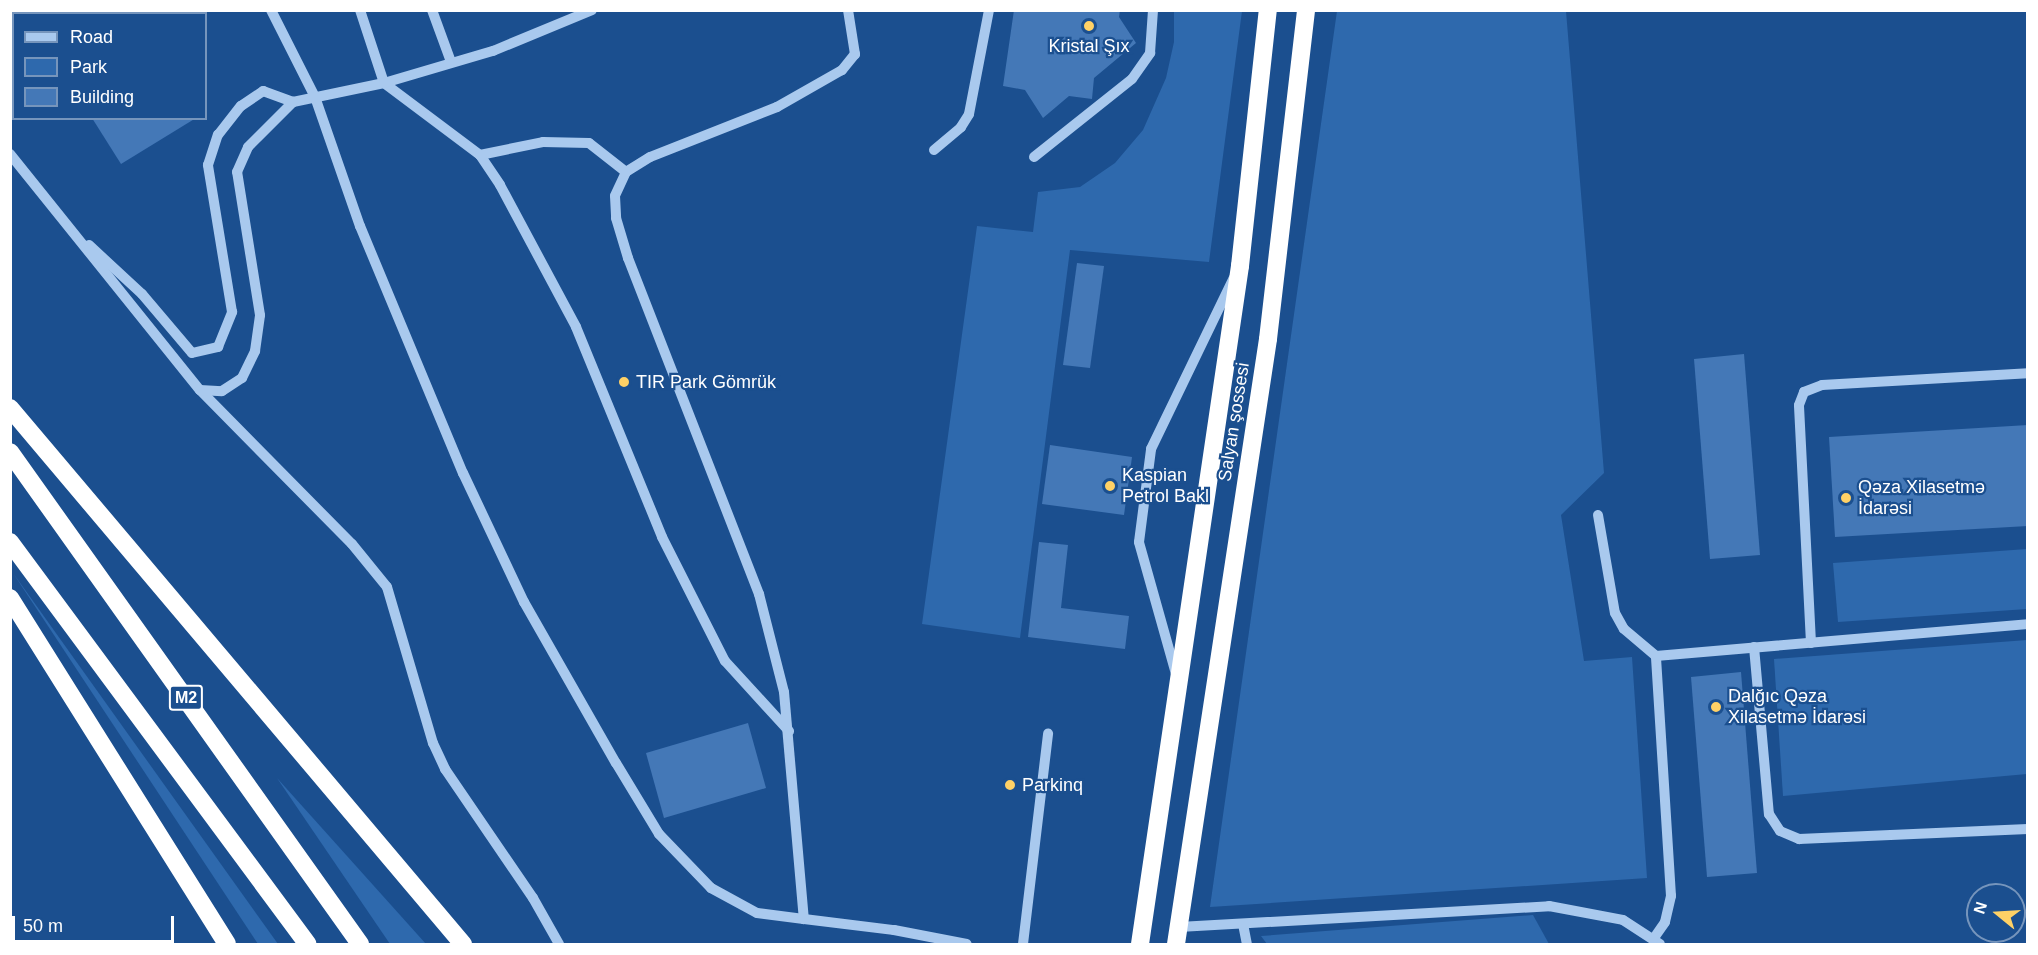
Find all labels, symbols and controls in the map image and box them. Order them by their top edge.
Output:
legend [12,12,207,120]
marker: Kristal Şıx [1082,19,1096,33]
text: Road [70,27,113,47]
place label: Kristal Şıx [1048,35,1130,57]
text: Park [70,57,107,77]
text: Building [70,87,134,107]
street label: Salyan şossesi [1214,361,1254,483]
place label: TIR Park Gömrük [636,371,776,393]
marker: TIR Park Gömrük [617,375,631,389]
place label: Kaspian Petrol Bakl [1122,465,1209,508]
place label: Qəza Xilasetmə İdarəsi [1858,477,1985,520]
marker: Kaspian Petrol Bakl [1103,479,1117,493]
marker: Qəza Xilasetmə İdarəsi [1839,491,1853,505]
road number: M2 [168,685,204,711]
place label: Dalğıc Qəza Xilasetmə İdarəsi [1728,686,1866,728]
marker: Dalğıc Qəza Xilasetmə İdarəsi [1709,700,1723,714]
place label: Parkinq [1022,774,1083,796]
marker: Parkinq [1003,778,1017,792]
north arrow [1966,883,2026,943]
text: N [1970,900,1990,916]
scale bar [15,904,177,942]
text: 50 m [23,916,63,936]

